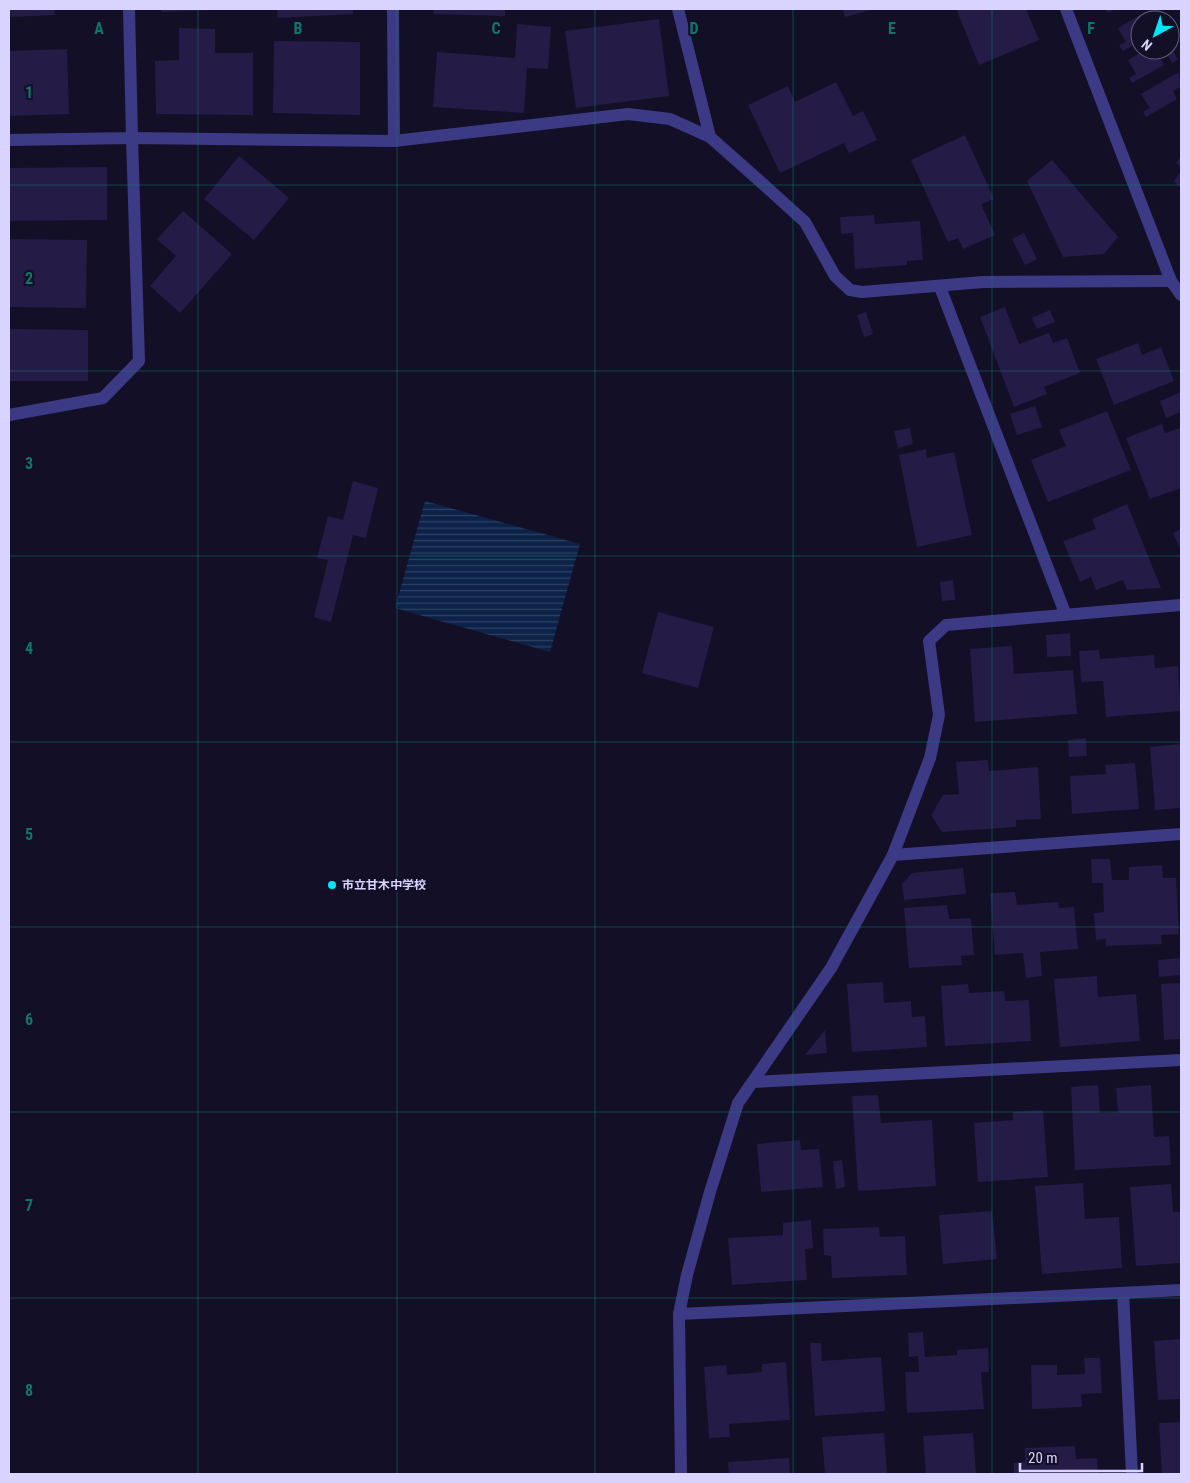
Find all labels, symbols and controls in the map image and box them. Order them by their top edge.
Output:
north arrow [1130,10,1180,60]
text: A [94,19,104,38]
text: B [294,19,303,38]
text: C [491,19,501,38]
text: D [689,19,699,38]
text: E [888,19,896,38]
text: F [1087,19,1095,38]
text: N [1138,36,1155,54]
text: 1 [25,83,33,102]
text: 2 [25,269,33,288]
text: 3 [25,454,33,473]
text: 4 [25,639,33,658]
text: 5 [25,825,33,844]
place label: 市立甘木中学校 [342,878,426,892]
marker: 市立甘木中学校 [326,879,338,891]
text: 6 [25,1010,33,1029]
text: 7 [25,1196,33,1215]
text: 8 [25,1381,33,1400]
scale bar [1020,1440,1142,1472]
text: 20 m [1028,1449,1058,1467]

